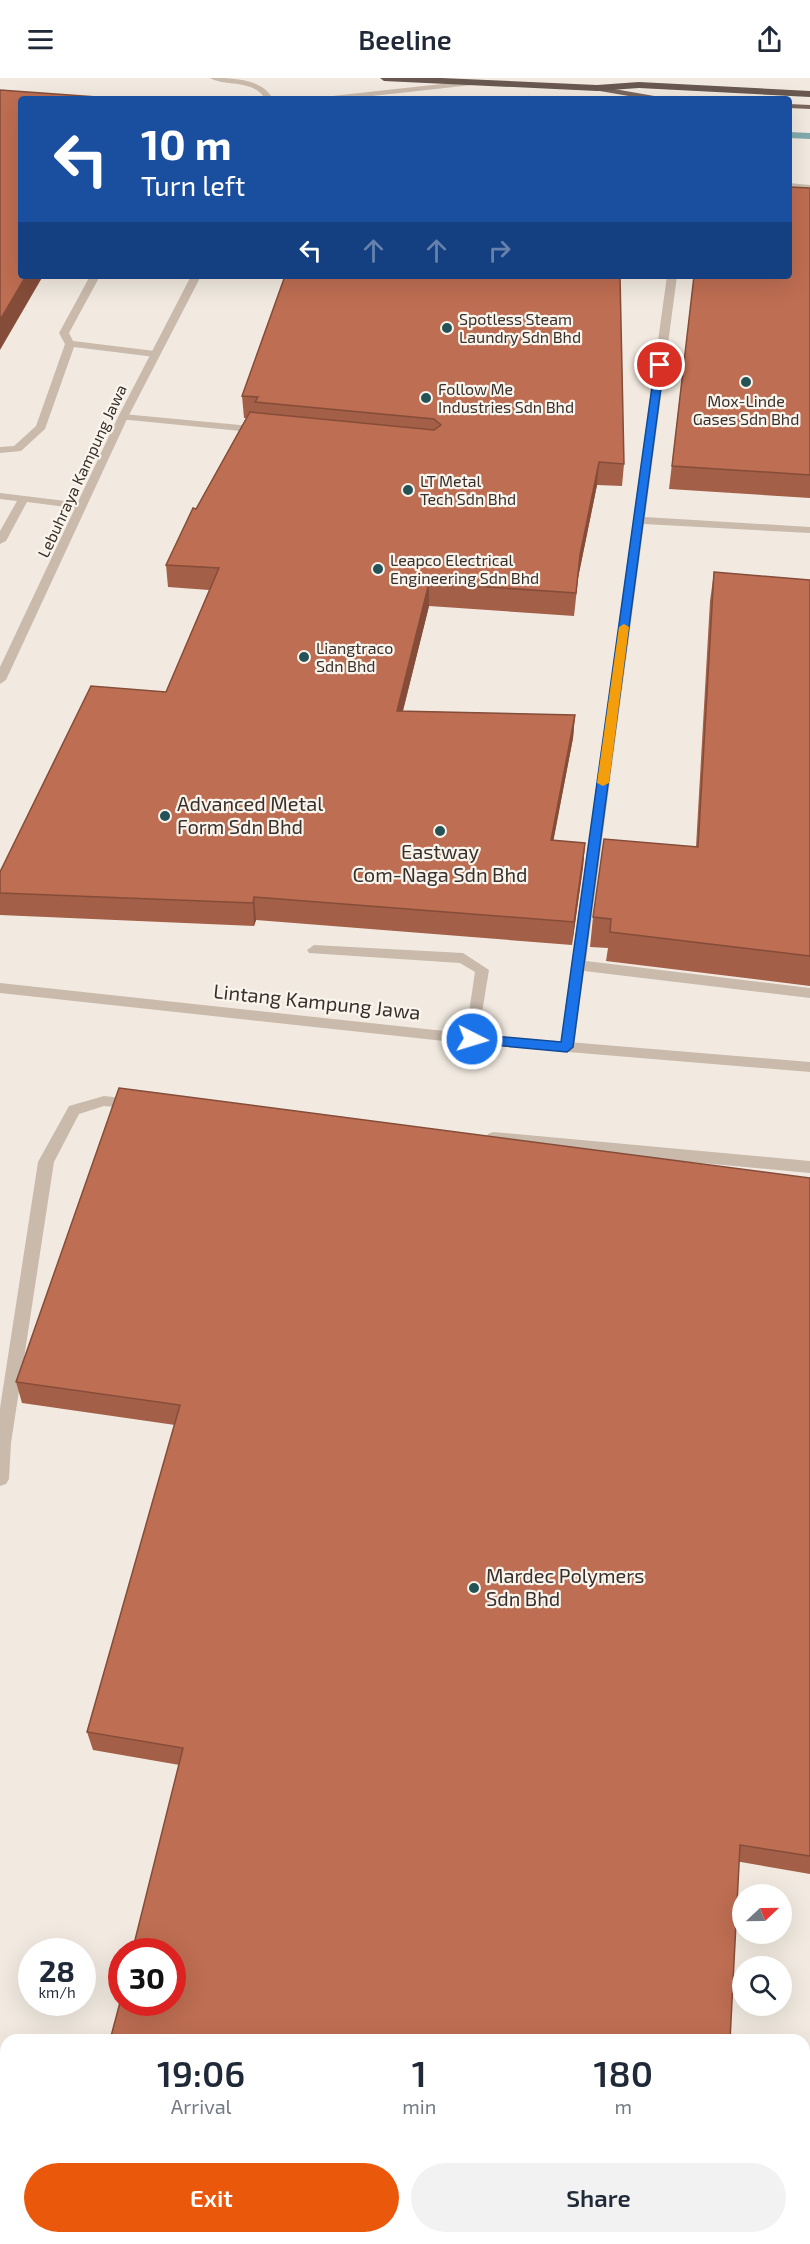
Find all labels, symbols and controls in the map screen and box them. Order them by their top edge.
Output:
icon: menu [24,23,57,56]
text: Beeline [358,23,452,55]
icon: share [753,23,786,56]
text: 10 m [141,118,232,168]
icon: left [42,120,120,198]
text: Turn left [141,169,245,201]
icon: left [294,234,327,267]
icon: ahead [357,234,390,267]
icon: ahead [420,234,453,267]
icon: right [483,234,516,267]
place label: Spotless Steam Laundry Sdn Bhd [459,309,581,346]
marker: Spotless Steam Laundry Sdn Bhd [440,321,454,335]
pin [634,339,685,390]
icon: arrive [643,348,676,381]
marker: Mox-Linde Gases Sdn Bhd [739,375,753,389]
place label: Follow Me Industries Sdn Bhd [438,379,574,416]
street label: Lebuhraya Kampung Jawa [33,381,130,560]
marker: Follow Me Industries Sdn Bhd [419,391,433,405]
place label: Mox-Linde Gases Sdn Bhd [693,391,799,428]
place label: LT Metal Tech Sdn Bhd [420,471,516,508]
marker: LT Metal Tech Sdn Bhd [401,483,415,497]
place label: Leapco Electrical Engineering Sdn Bhd [390,550,539,587]
marker: Leapco Electrical Engineering Sdn Bhd [371,562,385,576]
place label: Liangtraco Sdn Bhd [316,638,393,675]
marker: Liangtraco Sdn Bhd [297,650,311,664]
place label: Advanced Metal Form Sdn Bhd [177,791,323,838]
marker: Advanced Metal Form Sdn Bhd [158,809,172,823]
marker: Eastway Com-Naga Sdn Bhd [433,824,447,838]
place label: Eastway Com-Naga Sdn Bhd [352,839,528,886]
street label: Lintang Kampung Jawa [212,978,422,1024]
position arrow [440,1007,504,1071]
place label: Mardec Polymers Sdn Bhd [486,1563,644,1610]
marker: Mardec Polymers Sdn Bhd [467,1581,481,1595]
north arrow [732,1884,792,1944]
map controls [732,1884,792,2016]
speed limit sign: 30 [108,1938,186,2016]
text: 28 [39,1952,75,1988]
button: search [732,1956,792,2016]
text: km/h [38,1983,76,2001]
text: 19:06 [157,2051,245,2094]
text: 1 [412,2051,427,2094]
text: 180 [593,2051,653,2094]
text: Arrival [171,2094,232,2118]
text: min [402,2094,436,2118]
text: m [614,2094,632,2118]
button: Exit [24,2163,399,2232]
button: Share [411,2163,786,2232]

